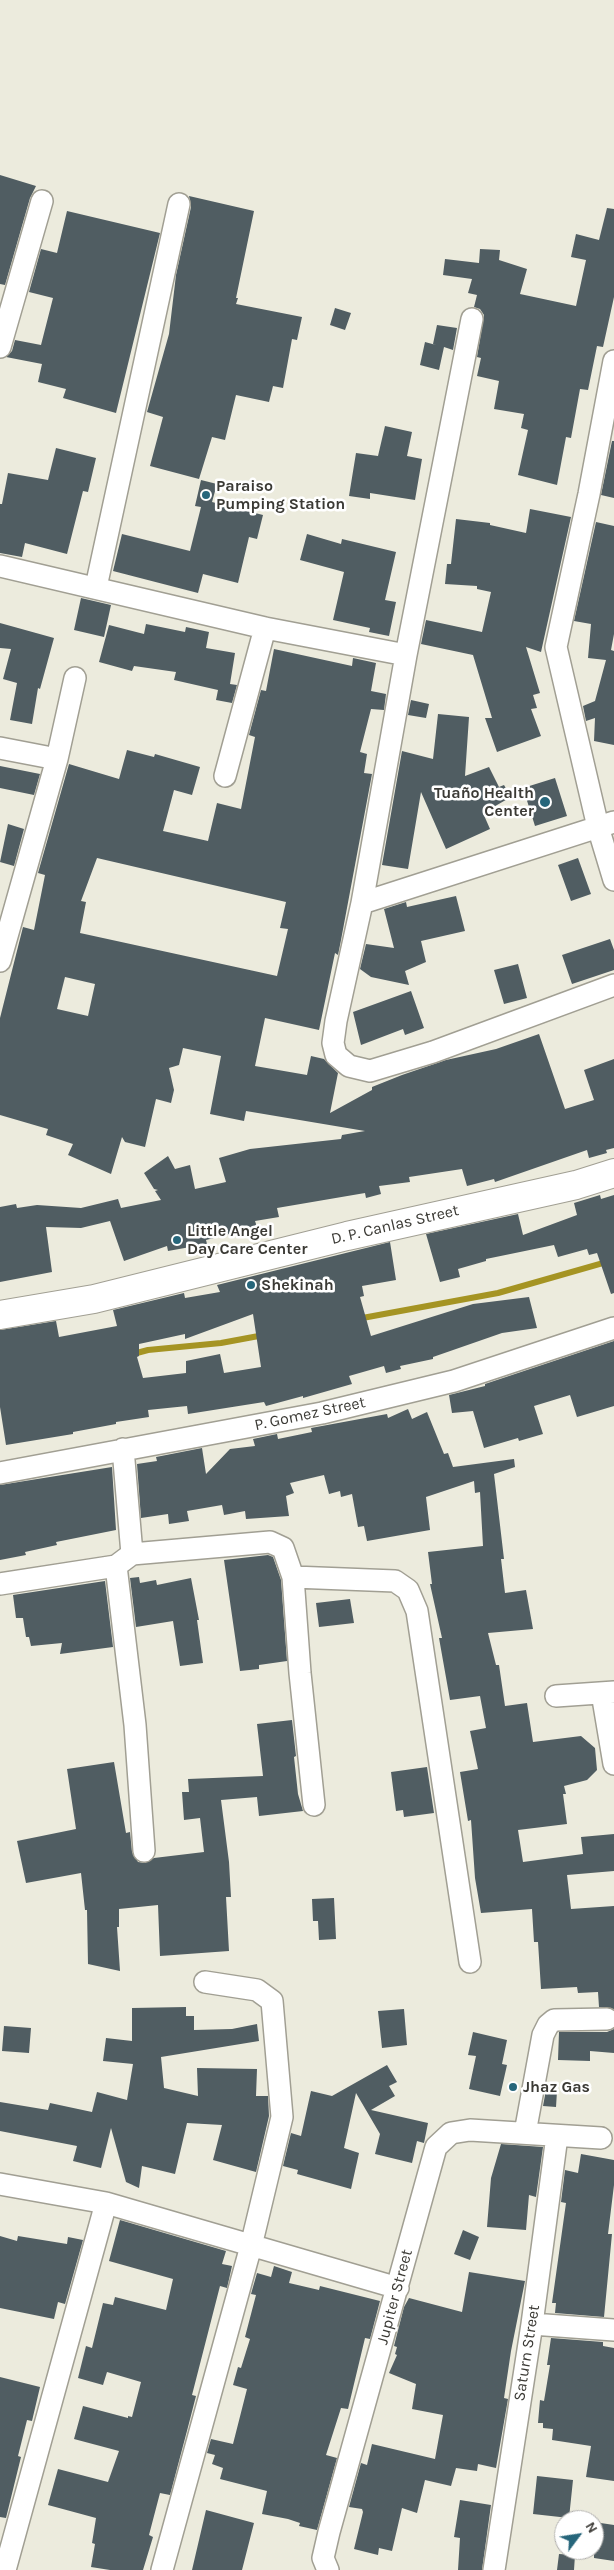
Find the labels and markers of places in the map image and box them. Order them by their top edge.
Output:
place label: Paraiso Pumping Station [216,476,345,514]
marker: Paraiso Pumping Station [200,489,212,501]
place label: Tuaño Health Center [434,783,534,821]
marker: Tuaño Health Center [538,795,552,809]
place label: Little Angel Day Care Center [187,1221,307,1259]
marker: Little Angel Day Care Center [171,1234,183,1246]
place label: Shekinah [261,1275,334,1295]
marker: Shekinah [245,1279,257,1291]
place label: Jhaz Gas [523,2077,590,2097]
marker: Jhaz Gas [507,2081,519,2093]

